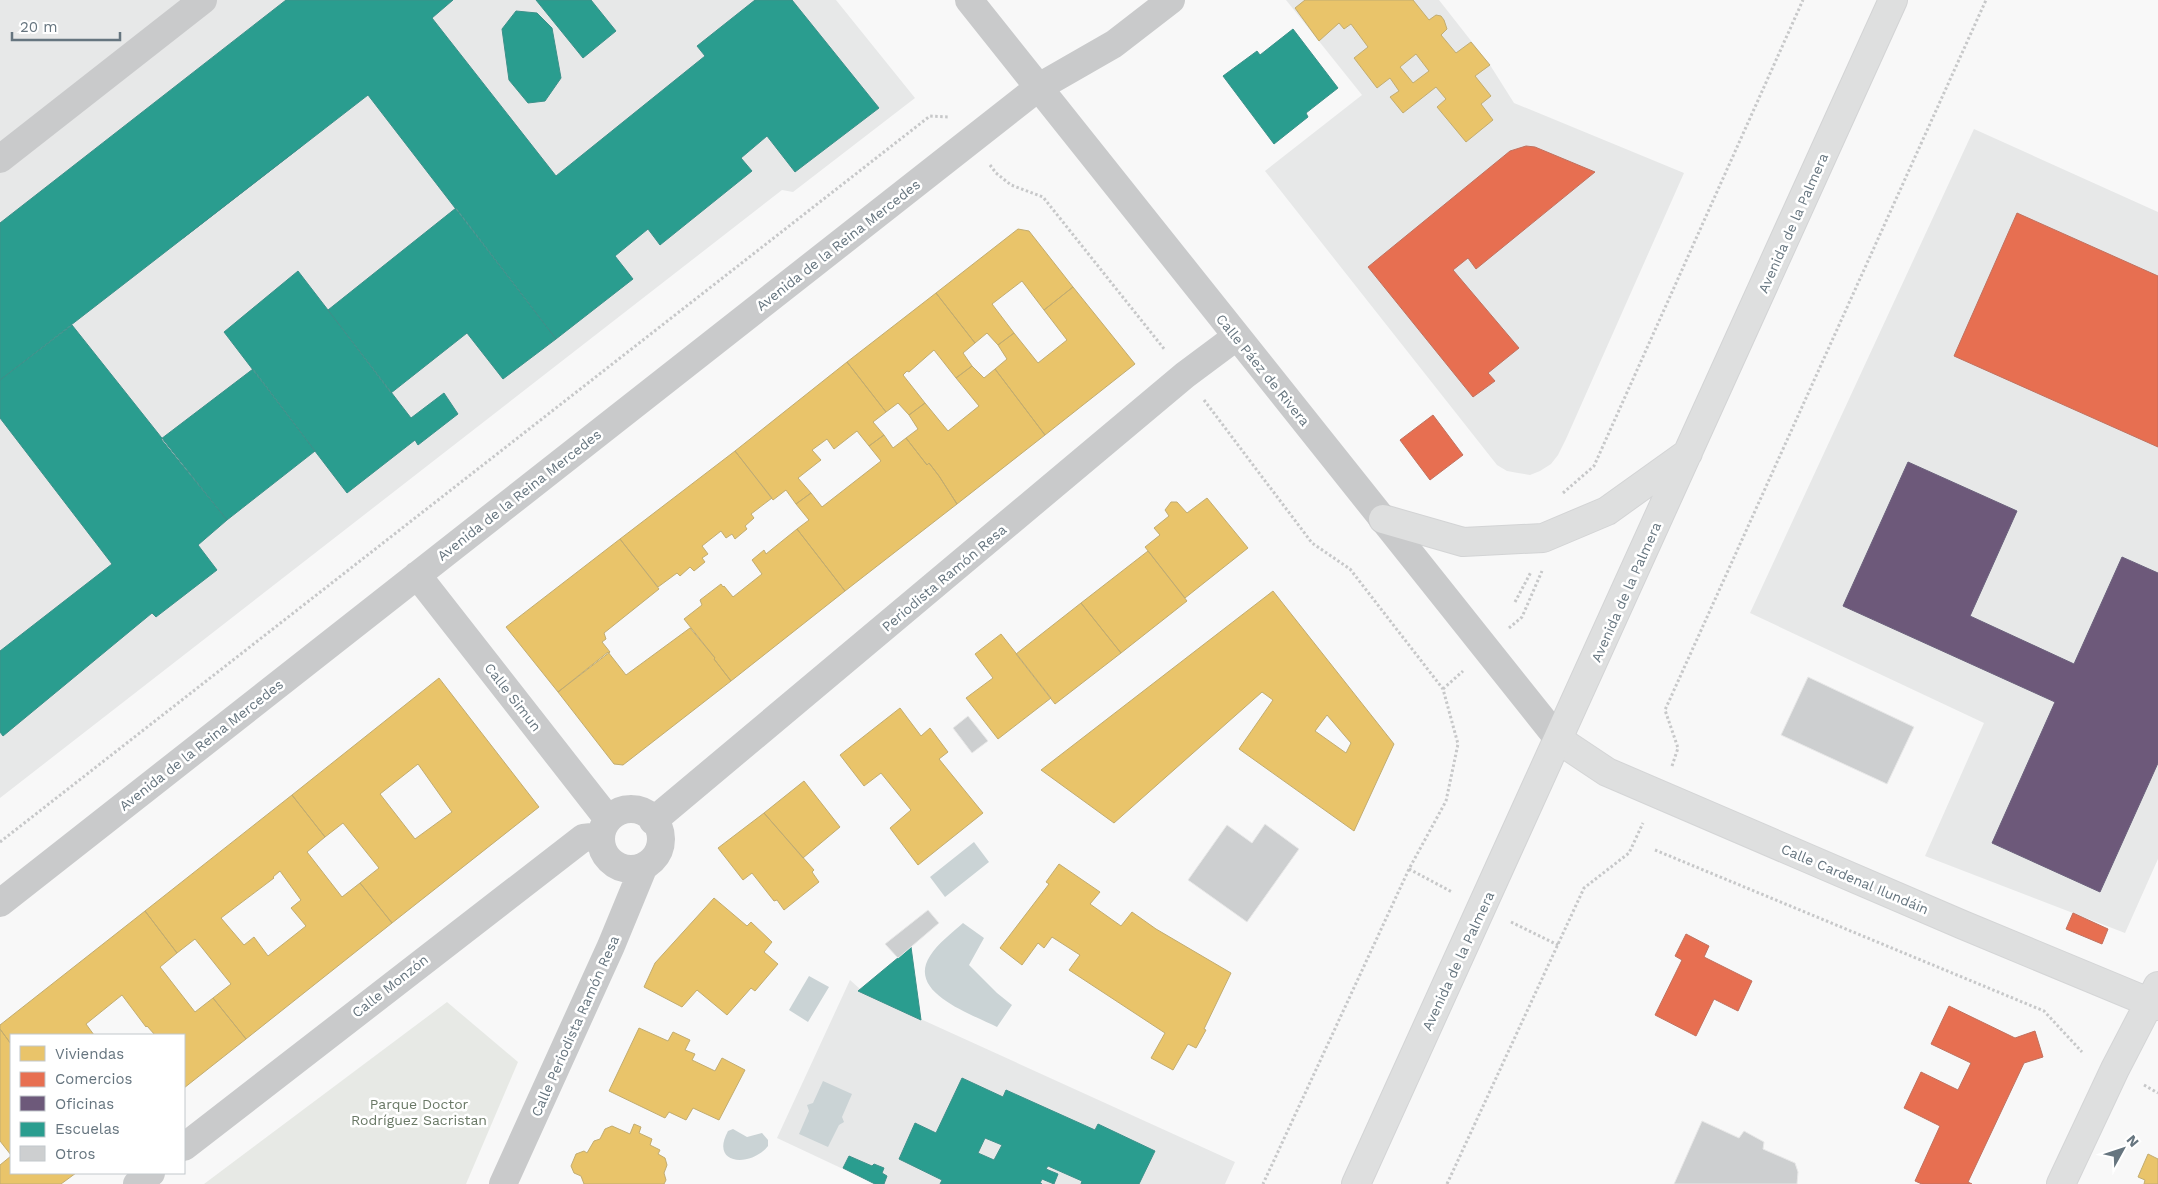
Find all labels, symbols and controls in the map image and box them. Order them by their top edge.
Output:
scale bar [12,10,120,42]
text: 20 m [20,18,58,36]
street label: Avenida de la Palmera [1755,150,1831,295]
street label: Avenida de la Reina Mercedes [753,176,923,314]
street label: Calle Páez de Rivera [1213,311,1313,429]
street label: Avenida de la Reina Mercedes [434,426,604,564]
street label: Avenida de la Palmera [1588,519,1664,664]
street label: Periodista Ramón Resa [879,521,1009,635]
street label: Calle Simun [481,660,545,734]
street label: Avenida de la Reina Mercedes [116,676,286,814]
street label: Calle Cardenal Ilundáin [1779,841,1931,917]
street label: Avenida de la Palmera [1419,889,1497,1033]
street label: Calle Periodista Ramón Resa [528,933,622,1119]
street label: Calle Monzón [349,951,431,1021]
legend [10,1034,185,1174]
text: Viviendas [55,1045,124,1063]
text: Comercios [55,1070,133,1088]
text: Oficinas [55,1095,114,1113]
park label: Parque Doctor Rodríguez Sacristan [351,1096,487,1128]
text: Escuelas [55,1120,120,1138]
north arrow [2098,1124,2148,1174]
text: N [2123,1132,2142,1150]
text: Otros [55,1145,95,1163]

